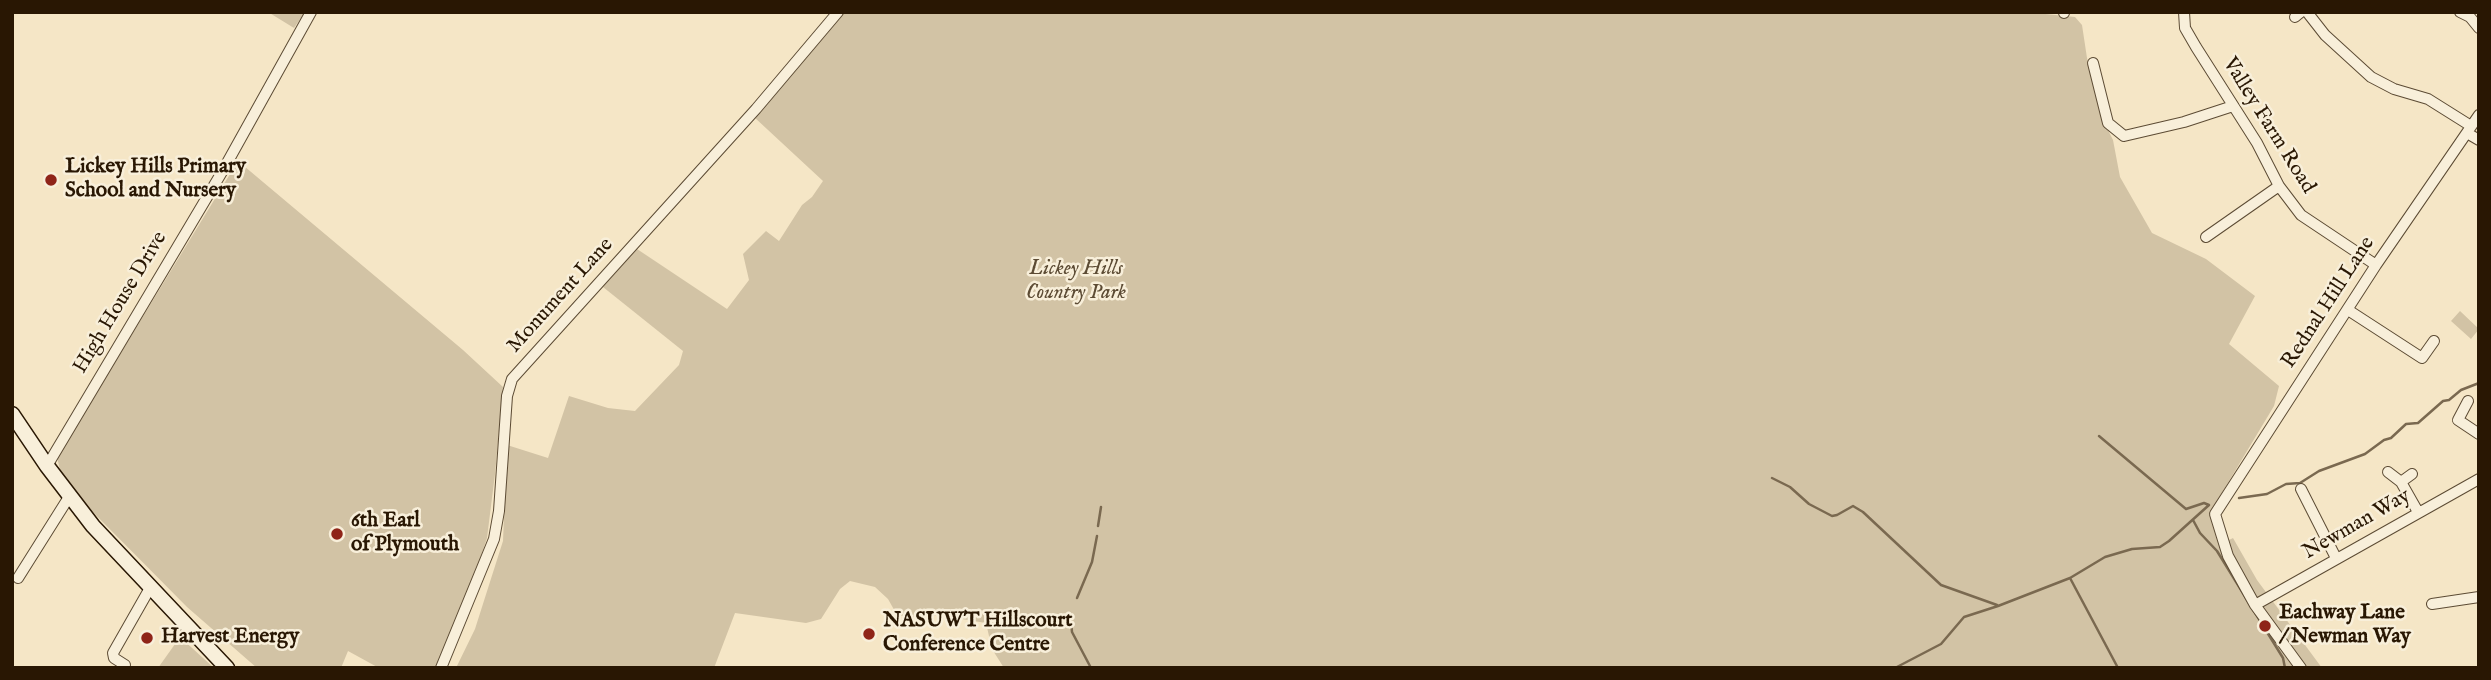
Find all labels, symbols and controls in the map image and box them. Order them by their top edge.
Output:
street label: Valley Farm Road [2216,53,2320,199]
place label: Lickey Hills Primary School and Nursery [65,155,246,205]
marker: Lickey Hills Primary School and Nursery [43,172,59,188]
street label: High House Drive [69,227,173,379]
street label: Rednal Hill Lane [2277,232,2381,374]
street label: Monument Lane [503,233,619,359]
park label: Lickey Hills Country Park [1026,257,1126,307]
street label: Newman Way [2299,484,2415,566]
place label: 6th Earl of Plymouth [351,509,459,559]
marker: 6th Earl of Plymouth [329,526,345,542]
place label: Eachway Lane / Newman Way [2279,601,2411,651]
place label: NASUWT Hillscourt Conference Centre [883,609,1072,659]
marker: Eachway Lane / Newman Way [2257,618,2273,634]
place label: Harvest Energy [161,625,299,651]
marker: NASUWT Hillscourt Conference Centre [861,626,877,642]
marker: Harvest Energy [139,630,155,646]

